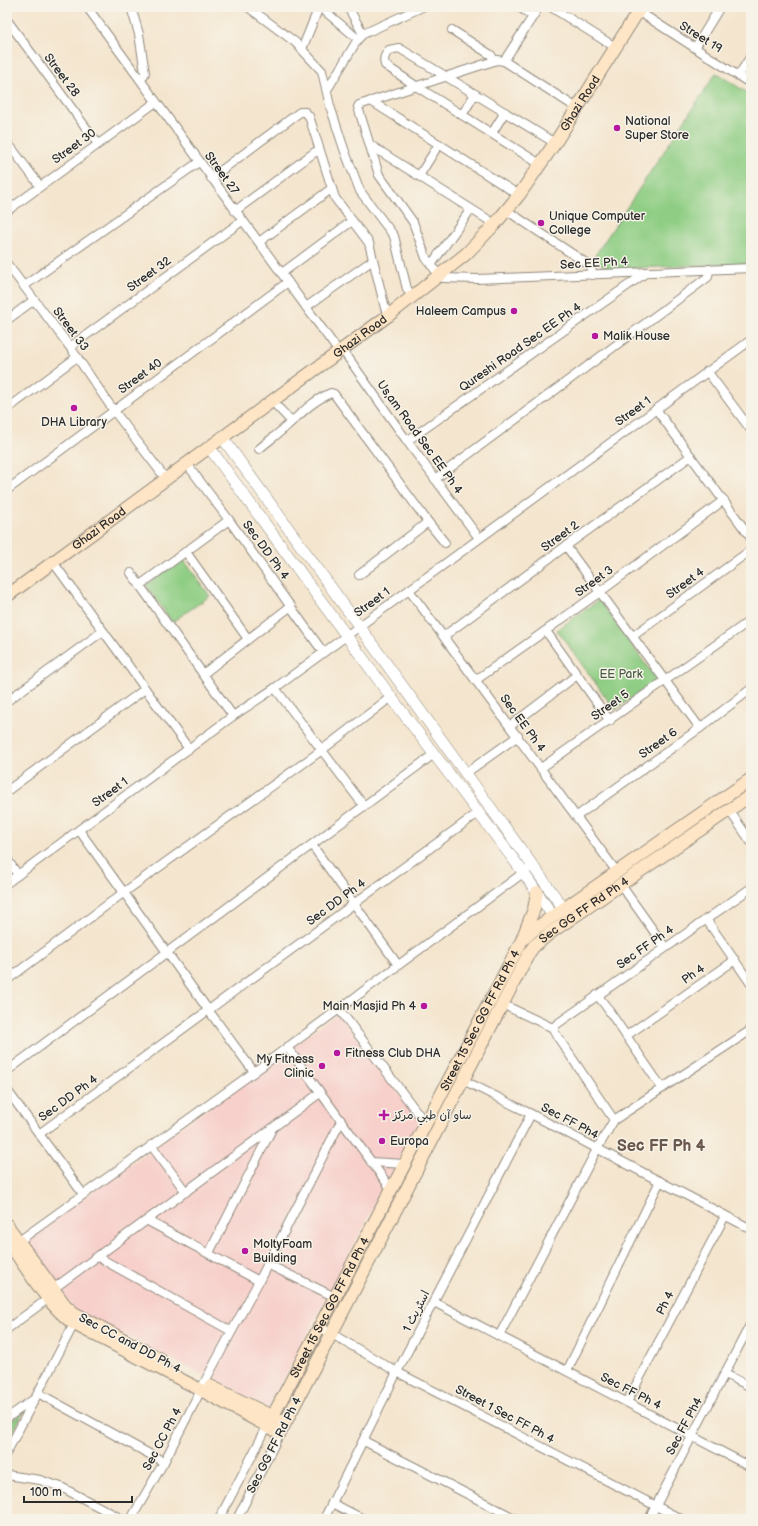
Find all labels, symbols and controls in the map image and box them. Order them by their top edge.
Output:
street label: Street 19 [677,18,725,56]
street label: Street 28 [40,51,83,100]
street label: Ghazi Road [557,73,604,134]
place label: National Super Store [625,114,689,143]
marker: National Super Store [612,123,622,133]
street label: Street 30 [49,125,99,167]
street label: Street 27 [201,149,242,198]
place label: Unique Computer College [549,209,646,238]
marker: Unique Computer College [536,218,546,228]
street label: Street 32 [124,253,174,295]
street label: Sec EE Ph 4 [560,254,629,273]
street label: Qureshi Road Sec EE Ph 4 [456,299,585,395]
street label: Street 33 [49,304,92,354]
place label: Haleem Campus [416,304,506,319]
marker: Haleem Campus [509,306,519,316]
street label: Ghazi Road [330,312,390,362]
place label: Malik House [603,329,670,344]
marker: Malik House [590,331,600,341]
street label: Street 40 [115,355,165,397]
street label: Us,am Road Sec EE Ph 4 [373,378,466,497]
street label: Street 1 [612,393,654,429]
marker: DHA Library [69,403,79,413]
place label: DHA Library [41,415,107,430]
street label: Ghazi Road [69,504,129,554]
street label: Sec DD Ph 4 [239,518,292,583]
street label: Street 2 [538,518,582,555]
street label: Street 3 [572,563,616,600]
street label: Street 4 [663,564,708,602]
street label: Street 1 [351,584,393,620]
park label: EE Park [599,667,643,682]
street label: Street 5 [588,687,632,724]
street label: Sec EE Ph 4 [497,691,549,756]
street label: Street 6 [636,725,680,762]
street label: Street 1 [89,774,131,810]
street label: Sec GG FF Rd Ph 4 [536,874,633,947]
street label: Sec DD Ph 4 [304,876,369,929]
street label: Sec FF Ph 4 [614,922,677,973]
street label: Street 15 Sec GG FF Rd Ph 4 [437,947,524,1094]
street label: Ph 4 [679,961,708,988]
place label: Main Masjid Ph 4 [322,999,417,1014]
marker: Main Masjid Ph 4 [419,1001,429,1011]
place label: Fitness Club DHA [345,1046,441,1061]
marker: Fitness Club DHA [332,1048,342,1058]
place label: My Fitness Clinic [256,1052,314,1081]
marker: My Fitness Clinic [317,1061,327,1071]
street label: Sec DD Ph 4 [36,1072,101,1125]
street label: Sec FF Ph4 [538,1100,602,1143]
place label: ساو آن طبي مرکز [392,1108,472,1126]
marker: ساو آن طبي مرکز [378,1109,390,1121]
place label: Europa [390,1134,429,1149]
marker: Europa [377,1136,387,1146]
district label: Sec FF Ph 4 [617,1137,706,1156]
street label: Street 15 Sec GG FF Rd Ph 4 [287,1234,373,1381]
place label: MoltyFoam Building [253,1237,312,1266]
marker: MoltyFoam Building [240,1246,250,1256]
street label: اسٹریٹ 1 [400,1288,433,1334]
street label: Ph 4 [653,1288,678,1318]
street label: Sec CC and DD Ph 4 [76,1310,184,1377]
street label: Sec FF Ph 4 [598,1370,664,1413]
street label: Street 1 Sec FF Ph 4 [453,1382,558,1447]
street label: Sec GG FF Rd Ph 4 [244,1394,306,1496]
street label: Sec FF Ph4 [663,1394,706,1458]
street label: Sec CC Ph 4 [140,1405,186,1473]
scale bar [24,1478,132,1504]
text: 100 m [30,1485,62,1500]

